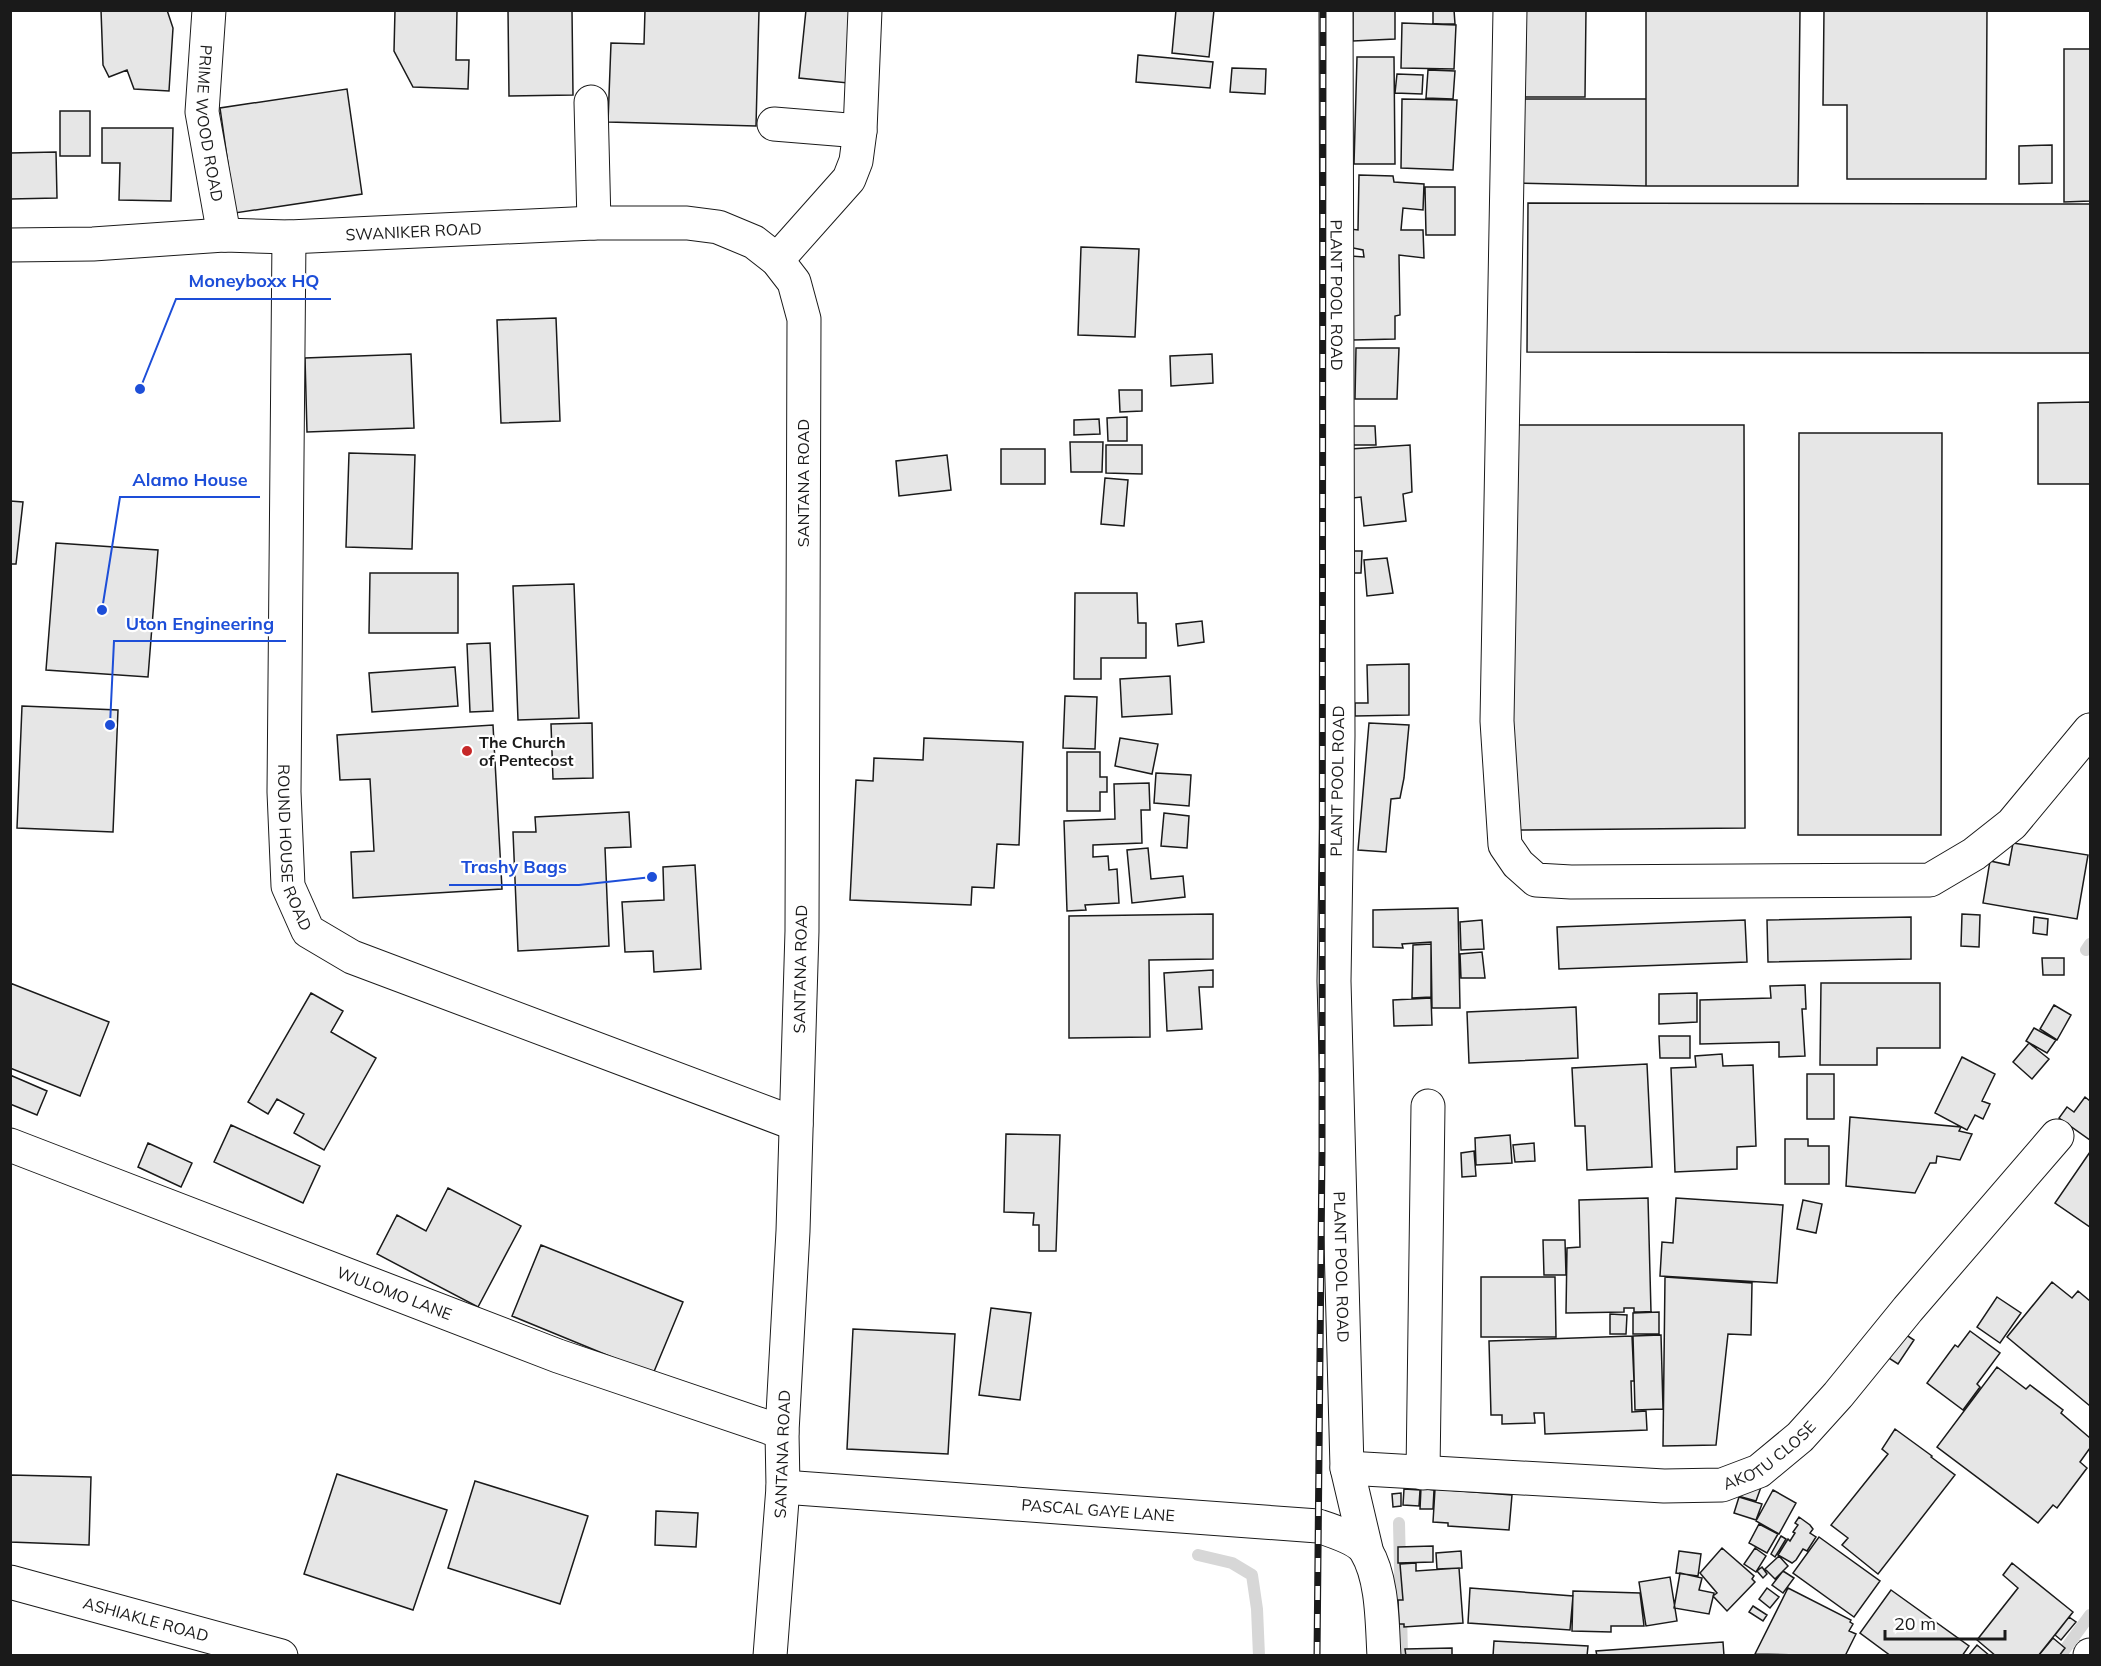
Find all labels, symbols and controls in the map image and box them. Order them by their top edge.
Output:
street label: PRIME WOOD ROAD [192,44,228,203]
street label: SWANIKER ROAD [345,218,482,244]
street label: PLANT POOL ROAD [1327,219,1347,371]
callout: Moneyboxx HQ [176,263,331,299]
text: Moneyboxx HQ [188,269,320,292]
street label: SANTANA ROAD [793,419,813,547]
callout: Alamo House [120,461,260,497]
text: Alamo House [132,468,248,491]
callout: Uton Engineering [114,605,286,641]
text: Uton Engineering [126,612,274,635]
street label: PLANT POOL ROAD [1326,705,1348,857]
place label: The Church of Pentecost [479,732,573,770]
marker: The Church of Pentecost [460,744,474,758]
street label: ROUND HOUSE ROAD [274,764,317,934]
callout: Trashy Bags [449,849,579,885]
text: Trashy Bags [461,855,567,878]
street label: SANTANA ROAD [789,905,811,1033]
street label: PLANT POOL ROAD [1330,1191,1354,1343]
street label: WULOMO LANE [334,1262,455,1324]
street label: SANTANA ROAD [770,1389,794,1519]
street label: AKOTU CLOSE [1720,1417,1820,1494]
street label: PASCAL GAYE LANE [1021,1494,1176,1526]
street label: ASHIAKLE ROAD [81,1592,211,1646]
scale bar [1885,1603,2005,1641]
text: 20 m [1894,1612,1936,1635]

